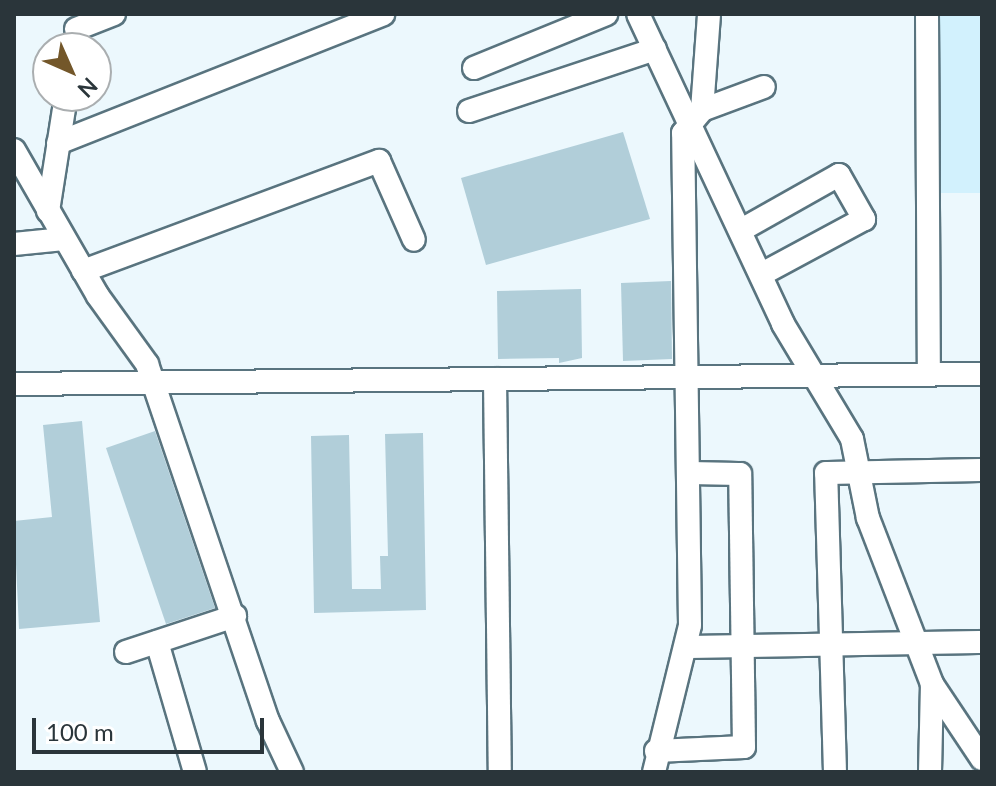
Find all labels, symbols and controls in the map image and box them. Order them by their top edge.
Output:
north arrow [32,32,112,112]
text: N [72,72,103,103]
scale bar [36,702,268,752]
text: 100 m [46,717,114,746]

